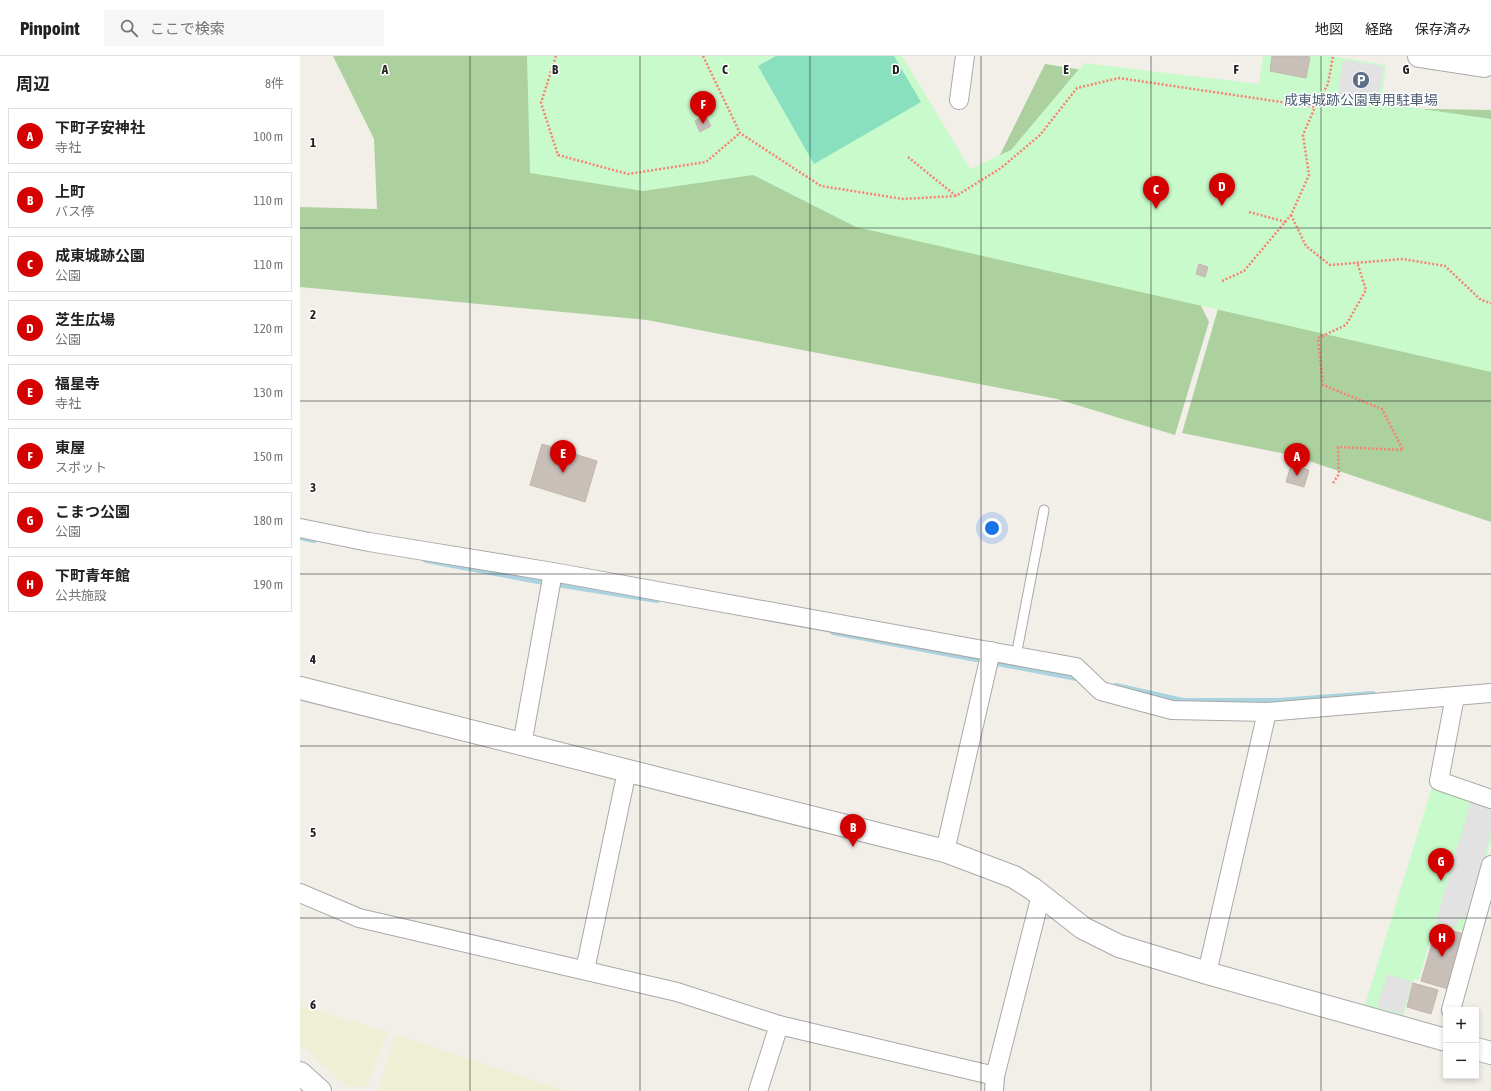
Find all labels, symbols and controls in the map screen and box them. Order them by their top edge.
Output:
search box [104,10,384,46]
text: Pinpoint [20,17,80,39]
icon: search [118,17,140,39]
text: ここで検索 [150,20,225,37]
text: 地図 [1315,21,1343,37]
text: 経路 [1365,21,1393,37]
text: 保存済み [1415,21,1471,37]
text: A [381,62,389,77]
text: B [552,62,559,77]
text: C [722,62,728,77]
text: D [892,62,900,77]
text: E [1063,62,1069,77]
text: F [1233,62,1239,77]
text: G [1403,62,1410,77]
parking icon: 成東城跡公園専用駐車場 [1351,70,1371,90]
text: 周辺 [16,74,50,94]
text: 8件 [265,76,284,91]
pin: F [690,91,716,124]
place label: 成東城跡公園専用駐車場 [1284,92,1438,108]
text: 下町子安神社 [55,119,145,136]
text: A [27,129,33,144]
text: 100 m [254,129,283,144]
text: 1 [310,135,316,150]
text: 寺社 [55,140,81,155]
pin: D [1209,173,1235,206]
pin: C [1143,176,1169,209]
text: 上町 [55,183,85,200]
text: B [27,193,33,208]
text: 110 m [254,193,283,208]
text: バス停 [55,204,94,219]
text: 成東城跡公園 [55,247,145,264]
text: C [27,257,33,272]
text: 110 m [254,257,283,272]
text: 公園 [55,268,81,283]
text: 2 [310,307,316,322]
text: 芝生広場 [55,311,115,328]
text: D [26,321,34,336]
text: 120 m [254,321,283,336]
text: 公園 [55,332,81,347]
text: 福星寺 [55,375,100,392]
text: E [27,385,33,400]
text: 130 m [254,385,283,400]
text: 寺社 [55,396,81,411]
text: 東屋 [55,439,85,456]
pin: E [550,440,576,473]
pin: A [1284,443,1310,476]
text: F [27,449,33,464]
text: 150 m [254,449,283,464]
text: スポット [55,460,107,475]
text: 3 [310,480,316,495]
text: こまつ公園 [55,503,130,520]
text: G [27,513,33,528]
text: 180 m [254,513,283,528]
your location [982,518,1002,538]
text: 公園 [55,524,81,539]
text: 下町青年館 [55,567,130,584]
text: H [26,577,34,592]
text: 190 m [254,577,283,592]
text: 公共施設 [55,588,107,603]
text: 4 [309,652,316,667]
pin: B [840,814,866,847]
text: 5 [310,825,316,840]
pin: G [1428,848,1454,881]
pin: H [1429,924,1455,957]
text: 6 [310,997,316,1012]
map controls [1443,1007,1479,1079]
button: + [1443,1007,1479,1043]
button: − [1443,1043,1479,1079]

